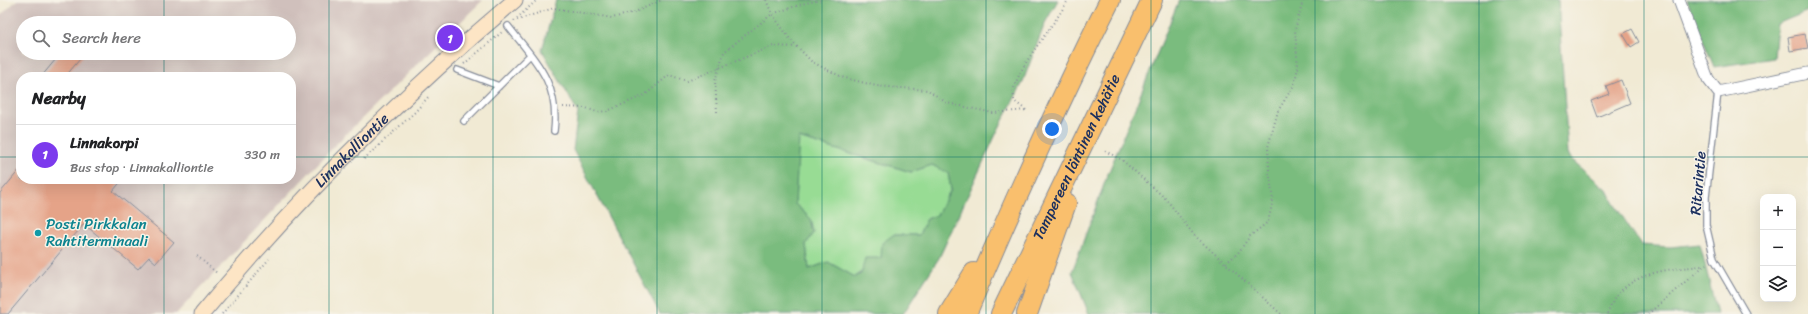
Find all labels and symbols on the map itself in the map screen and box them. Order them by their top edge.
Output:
pin: 1 [437,23,463,53]
street label: Tampereen läntinen kehätie [1025,69,1128,245]
street label: Linnakalliontie [308,107,396,194]
your location [1042,119,1062,139]
street label: Ritarintie [1682,150,1714,216]
place label: Posti Pirkkalan Rahtiterminaali [46,211,149,254]
marker: Posti Pirkkalan Rahtiterminaali [33,228,43,238]

